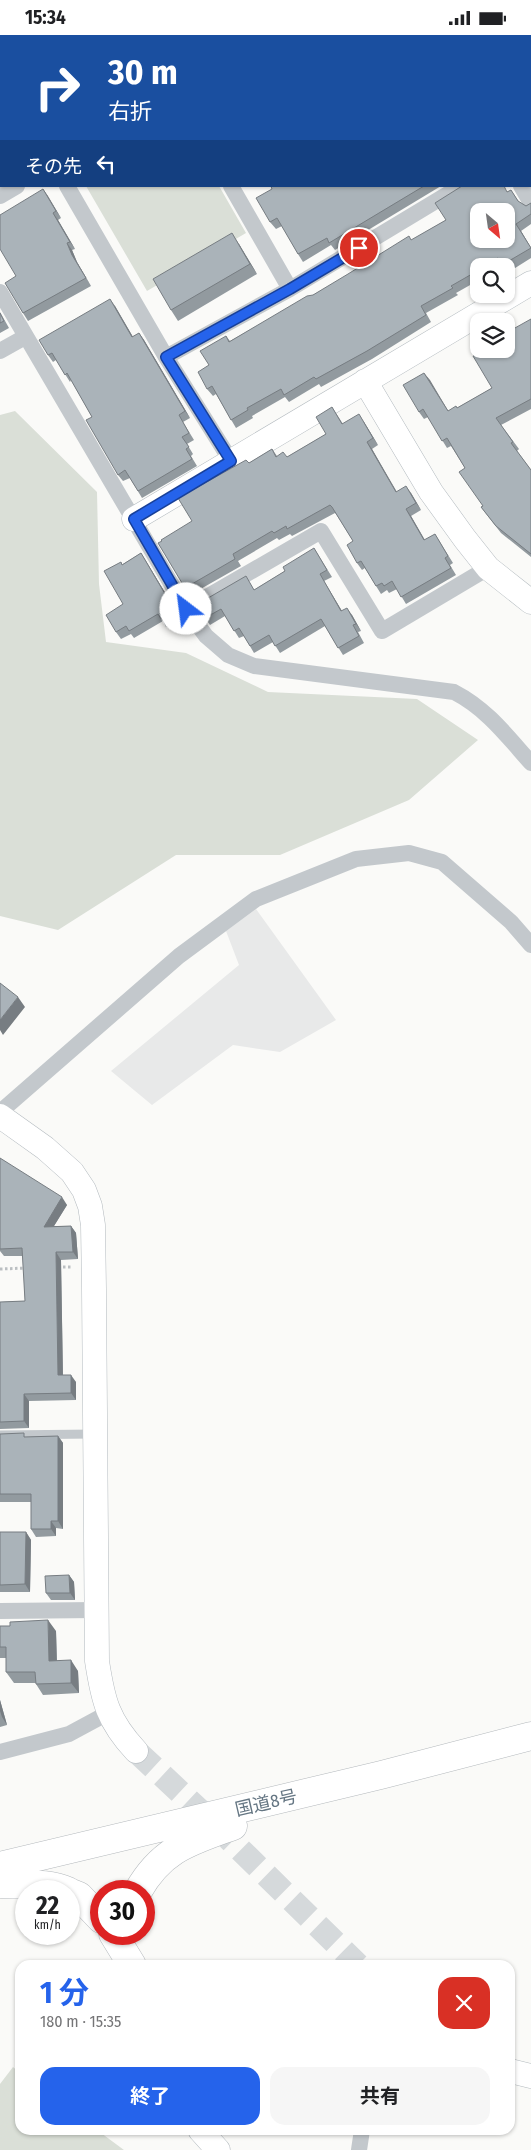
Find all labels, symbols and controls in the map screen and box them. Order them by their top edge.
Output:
text: 15:34 [25,6,66,29]
text: 30 m [108,51,178,93]
icon: right [25,55,90,120]
text: 右折 [108,98,152,125]
icon: left [92,150,120,178]
text: その先 [25,155,82,178]
north arrow [470,203,515,247]
map controls [470,203,515,358]
pin [338,227,380,269]
icon: arrive [345,234,373,262]
button: search [470,258,515,303]
button: layers [470,313,515,358]
position arrow [159,582,211,634]
street label: 国道8号 [233,1785,299,1821]
speed limit sign: 30 [90,1880,155,1945]
text: 22 [36,1891,59,1921]
text: km/h [34,1918,61,1932]
text: 1 分 [40,1975,89,2011]
button: close [438,1977,490,2029]
text: 180 m · 15:35 [40,2012,121,2031]
button: 終了 [40,2067,260,2125]
button: 共有 [270,2067,490,2125]

